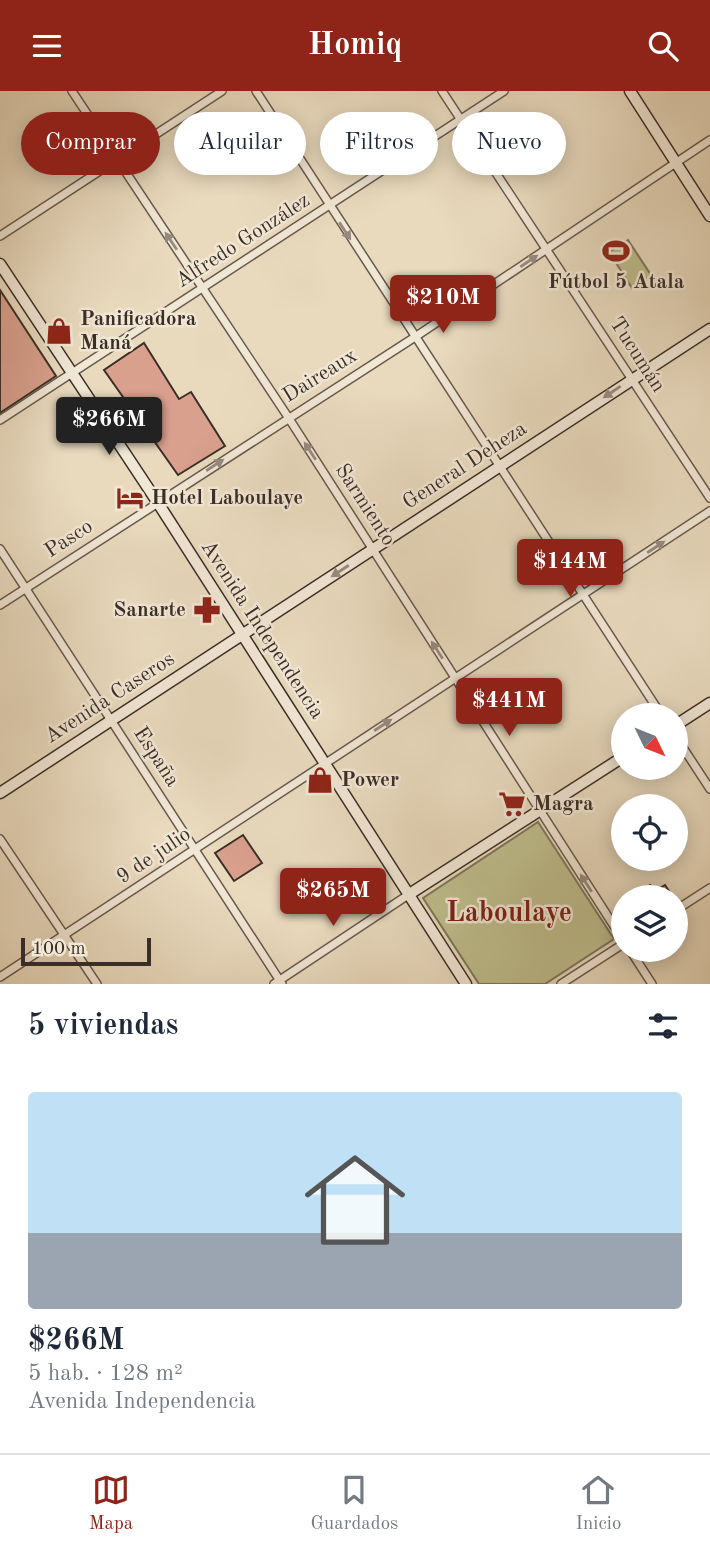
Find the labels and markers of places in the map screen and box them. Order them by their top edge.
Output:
sports icon: Fútbol 5 Atala [601,236,631,266]
place label: Fútbol 5 Atala [548,272,685,293]
pin: $210M [394,275,492,335]
place label: Panificadora Maná [80,309,197,354]
shop icon: Panificadora Maná [44,316,74,346]
pin: $266M [60,397,158,457]
hotel icon: Hotel Laboulaye [115,483,145,513]
place label: Hotel Laboulaye [151,488,303,509]
pin: $144M [521,539,619,599]
pharmacy icon: Sanarte [192,595,222,625]
place label: Sanarte [113,600,186,621]
pin: $441M [460,679,558,738]
shop icon: Power [305,765,335,795]
place label: Power [341,770,399,791]
supermarket icon: Magra [497,789,527,819]
place label: Magra [533,794,594,815]
pin: $265M [284,869,382,928]

